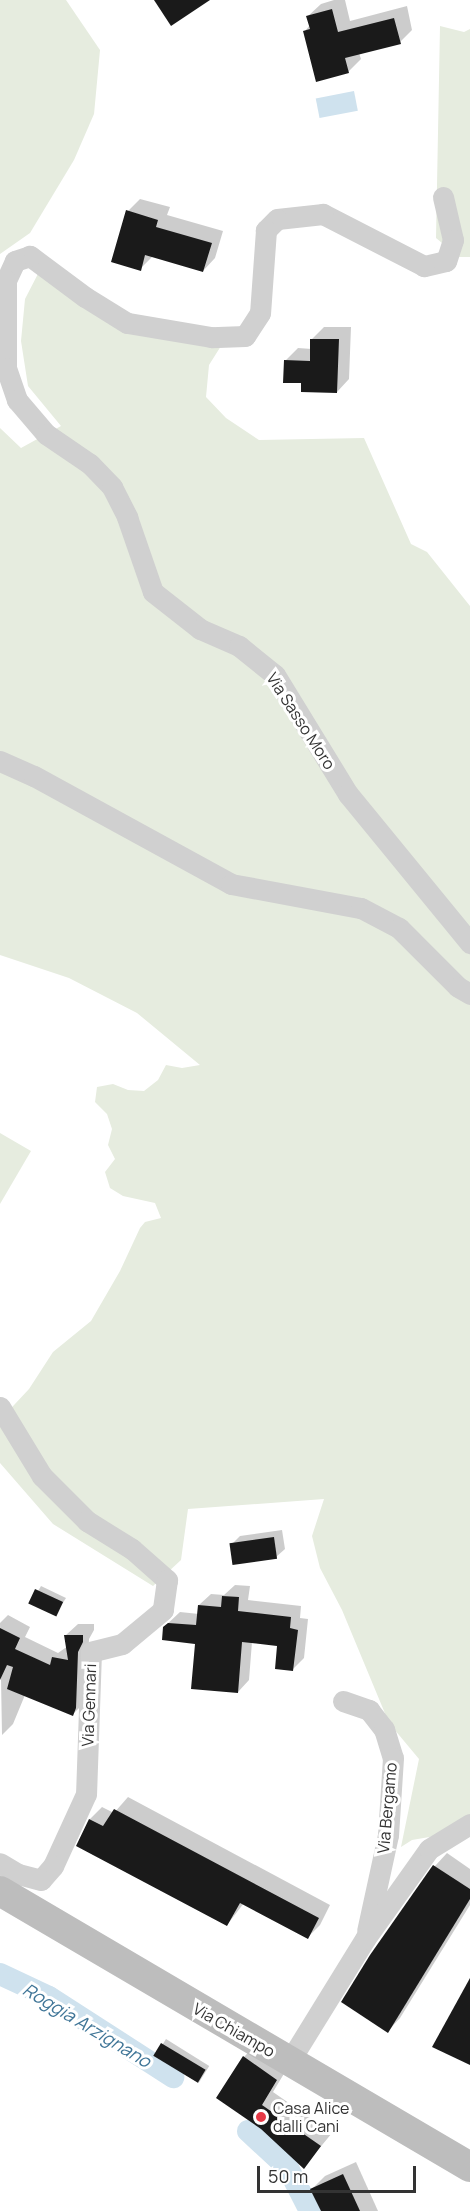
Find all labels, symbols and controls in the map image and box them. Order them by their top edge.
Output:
street label: Via Sasso Moro [263,669,339,773]
street label: Via Gennari [78,1663,100,1747]
street label: Via Bergamo [373,1762,401,1854]
water label: Roggia Arzignano [19,1978,155,2072]
street label: Via Chiampo [190,1999,278,2061]
place label: Casa Alice dalli Cani [273,2098,349,2136]
marker: Casa Alice dalli Cani [254,2110,268,2124]
scale bar [260,2154,419,2192]
text: 50 m [268,2164,308,2188]

